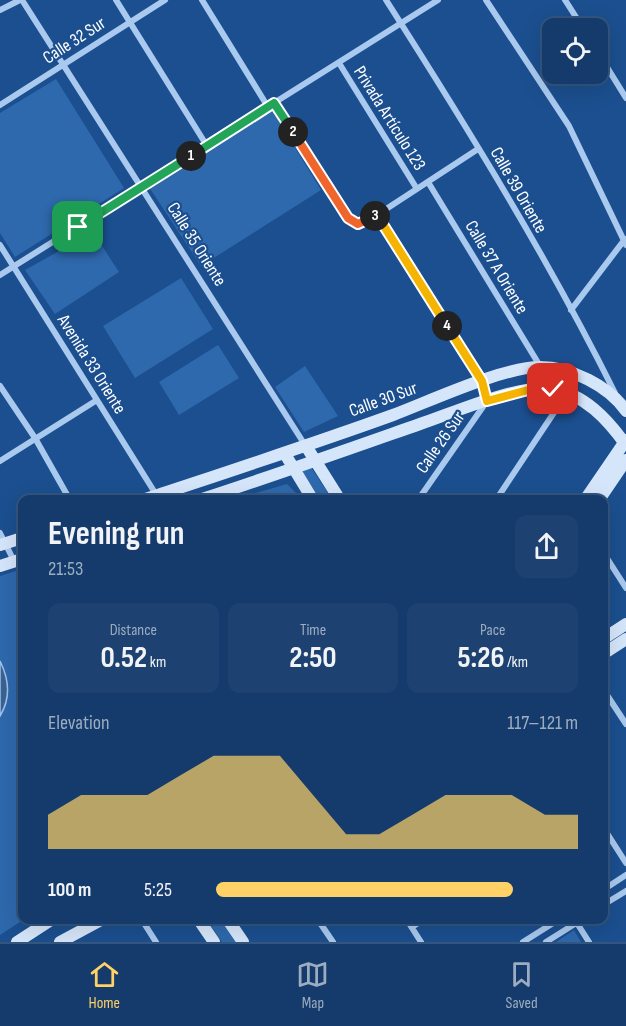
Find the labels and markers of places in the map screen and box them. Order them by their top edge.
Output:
pin: 2 [278,117,308,147]
pin: 1 [176,141,206,171]
pin [52,201,103,252]
pin: 3 [360,201,390,231]
pin: 4 [432,311,462,341]
pin [527,363,578,414]

